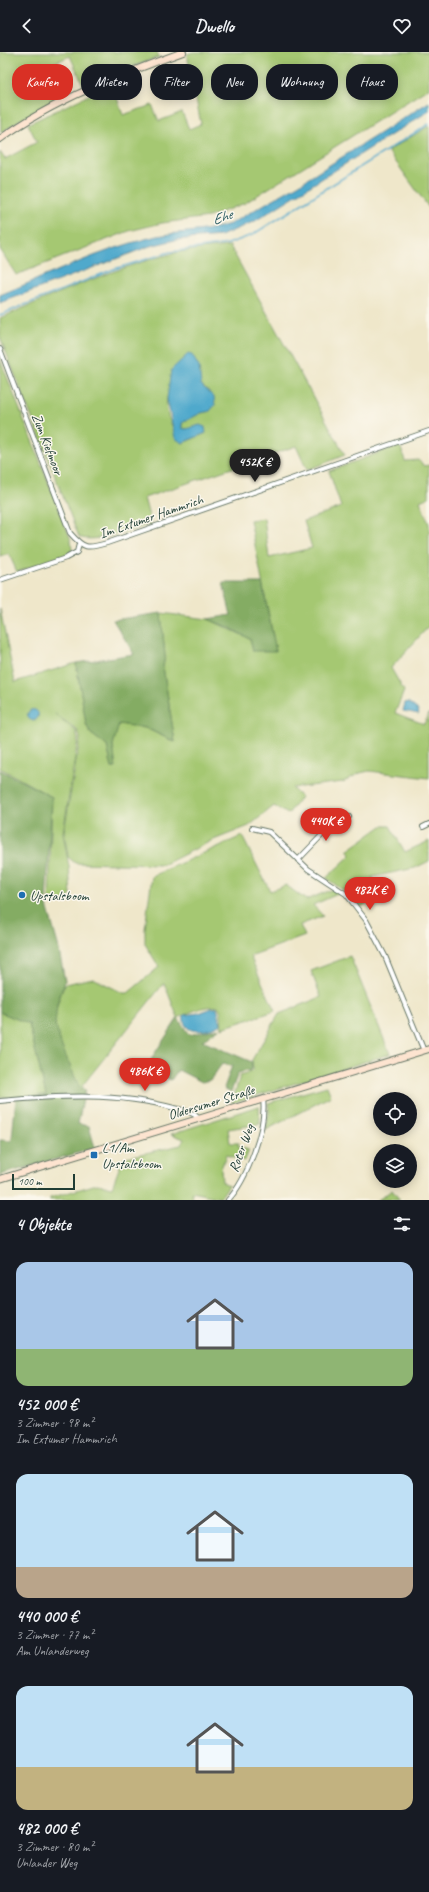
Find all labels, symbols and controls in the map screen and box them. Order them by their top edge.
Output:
icon: back [16,15,38,37]
text: Dwello [195,15,234,37]
icon: heart [391,15,413,37]
chip: Kaufen [12,64,73,100]
chip: Mieten [81,64,142,100]
chip: Filter [150,64,203,100]
chip: Neu [211,64,258,100]
chip: Wohnung [266,64,338,100]
chip: Haus [346,64,398,100]
water label: Ehe [210,205,237,230]
street label: Zum Kiefmoor [28,411,68,479]
pin: 452K € [222,449,288,483]
text: 452K € [239,454,271,470]
street label: Im Extumer Hammrich [97,490,207,542]
pin: 440K € [293,808,359,842]
text: 440K € [309,813,343,829]
pin: 482K € [337,877,403,911]
text: 482K € [353,882,387,898]
place label: Upstalsboom [30,887,90,904]
marker: Upstalsboom [17,890,27,900]
pin: 486K € [112,1058,178,1092]
text: 486K € [128,1063,162,1079]
street label: Oldersumer Straße [166,1081,258,1124]
map controls [373,1092,417,1188]
button: locate [373,1092,417,1136]
street label: Roter Weg [225,1121,258,1174]
place label: L1/Am Upstalsboom [102,1139,162,1172]
button: layers [373,1144,417,1188]
marker: L1/Am Upstalsboom [89,1150,99,1160]
scale bar [12,1172,75,1191]
text: 100 m [18,1174,42,1188]
icon: filters [391,1213,413,1235]
text: 4 Objekte [16,1214,71,1235]
icon: home [179,1288,251,1360]
text: 452 000 € [16,1394,78,1415]
text: 3 Zimmer · 98 m² [16,1415,93,1431]
text: Im Extumer Hammrich [16,1431,117,1447]
icon: home [179,1500,251,1572]
text: 440 000 € [16,1606,78,1627]
text: 3 Zimmer · 77 m² [16,1627,93,1643]
text: Am Unlanderweg [16,1643,88,1659]
icon: home [179,1712,251,1784]
text: 482 000 € [16,1818,78,1839]
text: 3 Zimmer · 80 m² [16,1839,93,1855]
text: Unlander Weg [16,1855,77,1871]

